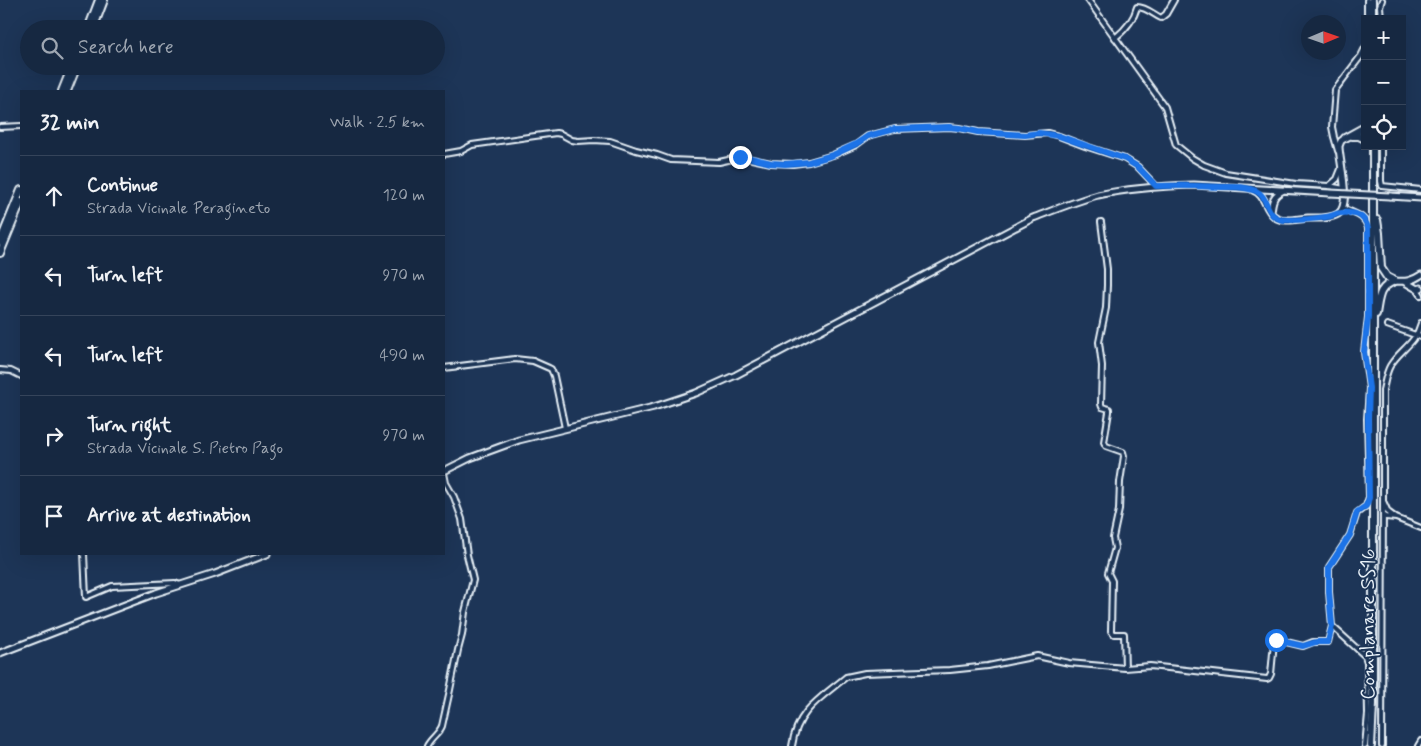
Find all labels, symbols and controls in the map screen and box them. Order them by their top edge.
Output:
north arrow [1301,15,1346,60]
map controls [1361,15,1406,150]
button: + [1361,15,1406,60]
search box [20,20,445,75]
icon: search [38,34,66,62]
text: Search here [78,35,174,60]
button: − [1361,60,1406,105]
button: locate [1361,105,1406,150]
text: 32 min [40,109,100,137]
text: Walk · 2.5 km [330,112,425,133]
route end [729,146,752,169]
text: Continue [87,173,158,198]
icon: ahead [40,182,68,210]
text: 120 m [383,185,425,206]
text: Strada Vicinale Peragineto [87,198,270,219]
icon: left [40,262,68,290]
text: Turn left [87,263,163,288]
text: 970 m [382,265,425,286]
icon: left [40,342,68,370]
text: Turn left [87,343,163,368]
text: 490 m [379,345,425,366]
text: Turn right [87,413,171,438]
icon: right [40,422,68,450]
text: 970 m [382,425,425,446]
text: Strada Vicinale S. Pietro Pago [87,438,283,459]
icon: arrive [40,502,68,530]
text: Arrive at destination [87,503,251,528]
street label: Complanare SS16 [1355,548,1382,700]
route start [1265,629,1288,652]

